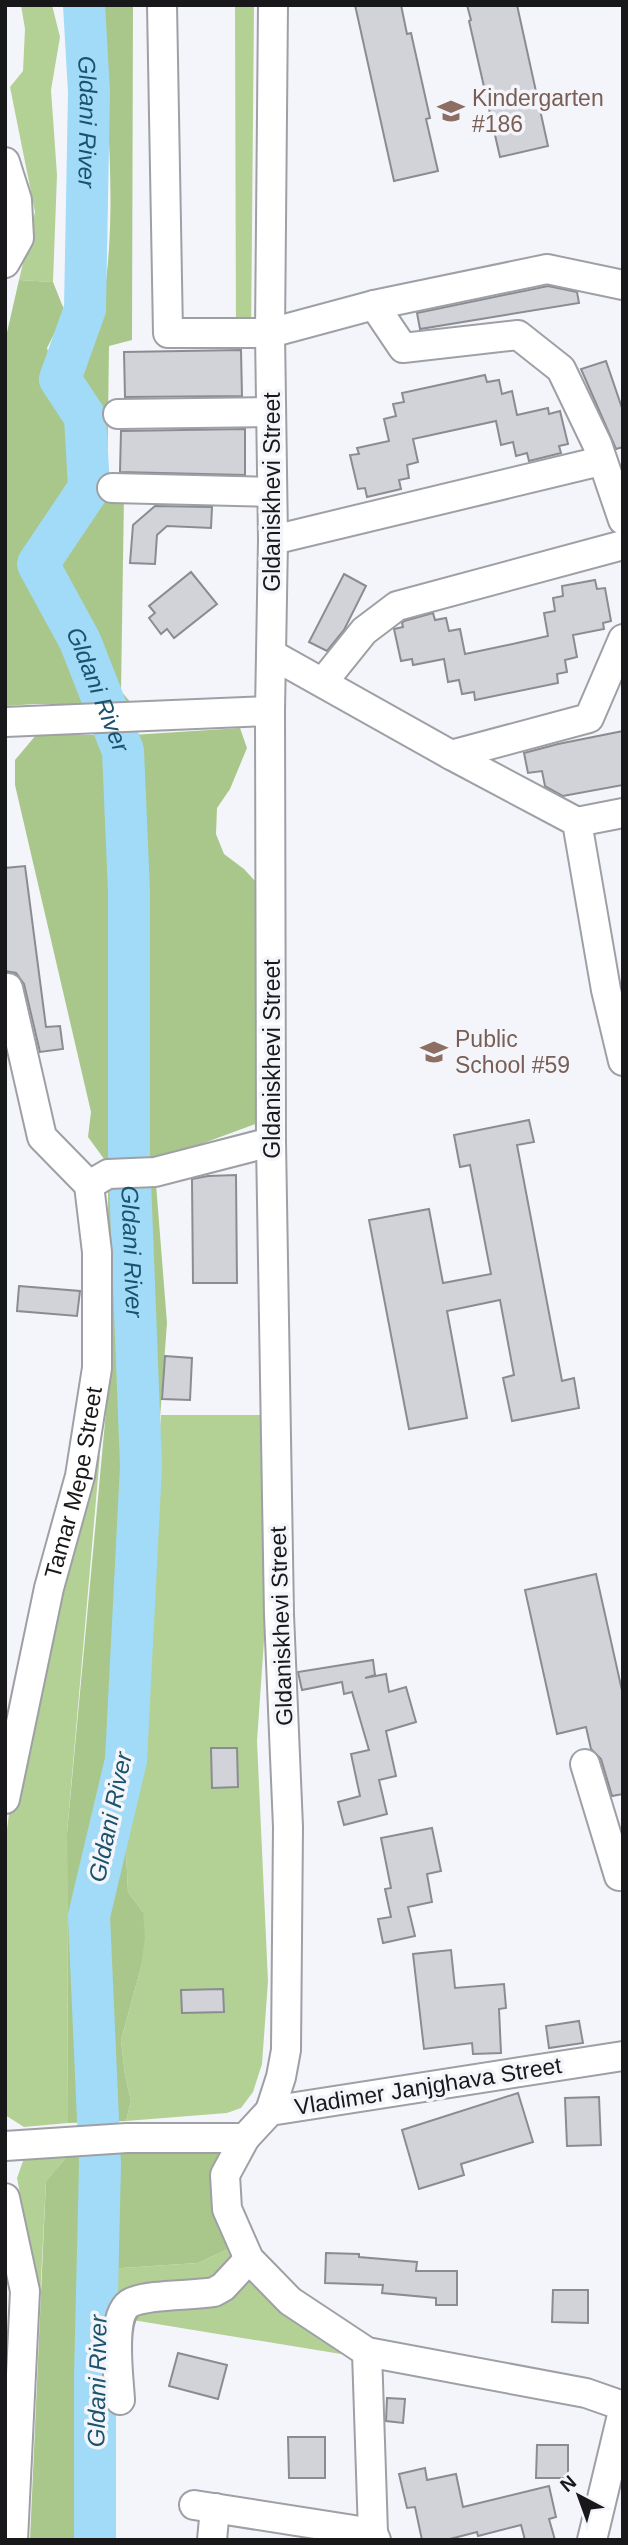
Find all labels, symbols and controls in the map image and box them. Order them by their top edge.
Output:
water label: Gldani River [73,55,103,189]
place label: Kindergarten #186 [472,85,604,137]
school or university icon: Kindergarten #186 [436,96,466,126]
street label: Gldaniskhevi Street [259,392,285,592]
water label: Gldani River [61,622,136,756]
street label: Gldaniskhevi Street [259,959,285,1159]
place label: Public School #59 [455,1026,570,1078]
school or university icon: Public School #59 [419,1037,449,1067]
water label: Gldani River [117,1185,149,1319]
street label: Tamar Mepe Street [39,1384,107,1581]
street label: Gldaniskhevi Street [265,1525,297,1726]
water label: Gldani River [83,1749,137,1884]
street label: Vladimer Janjghava Street [293,2052,564,2120]
water label: Gldani River [82,2314,112,2447]
north arrow [544,2461,614,2531]
text: N [556,2471,580,2496]

